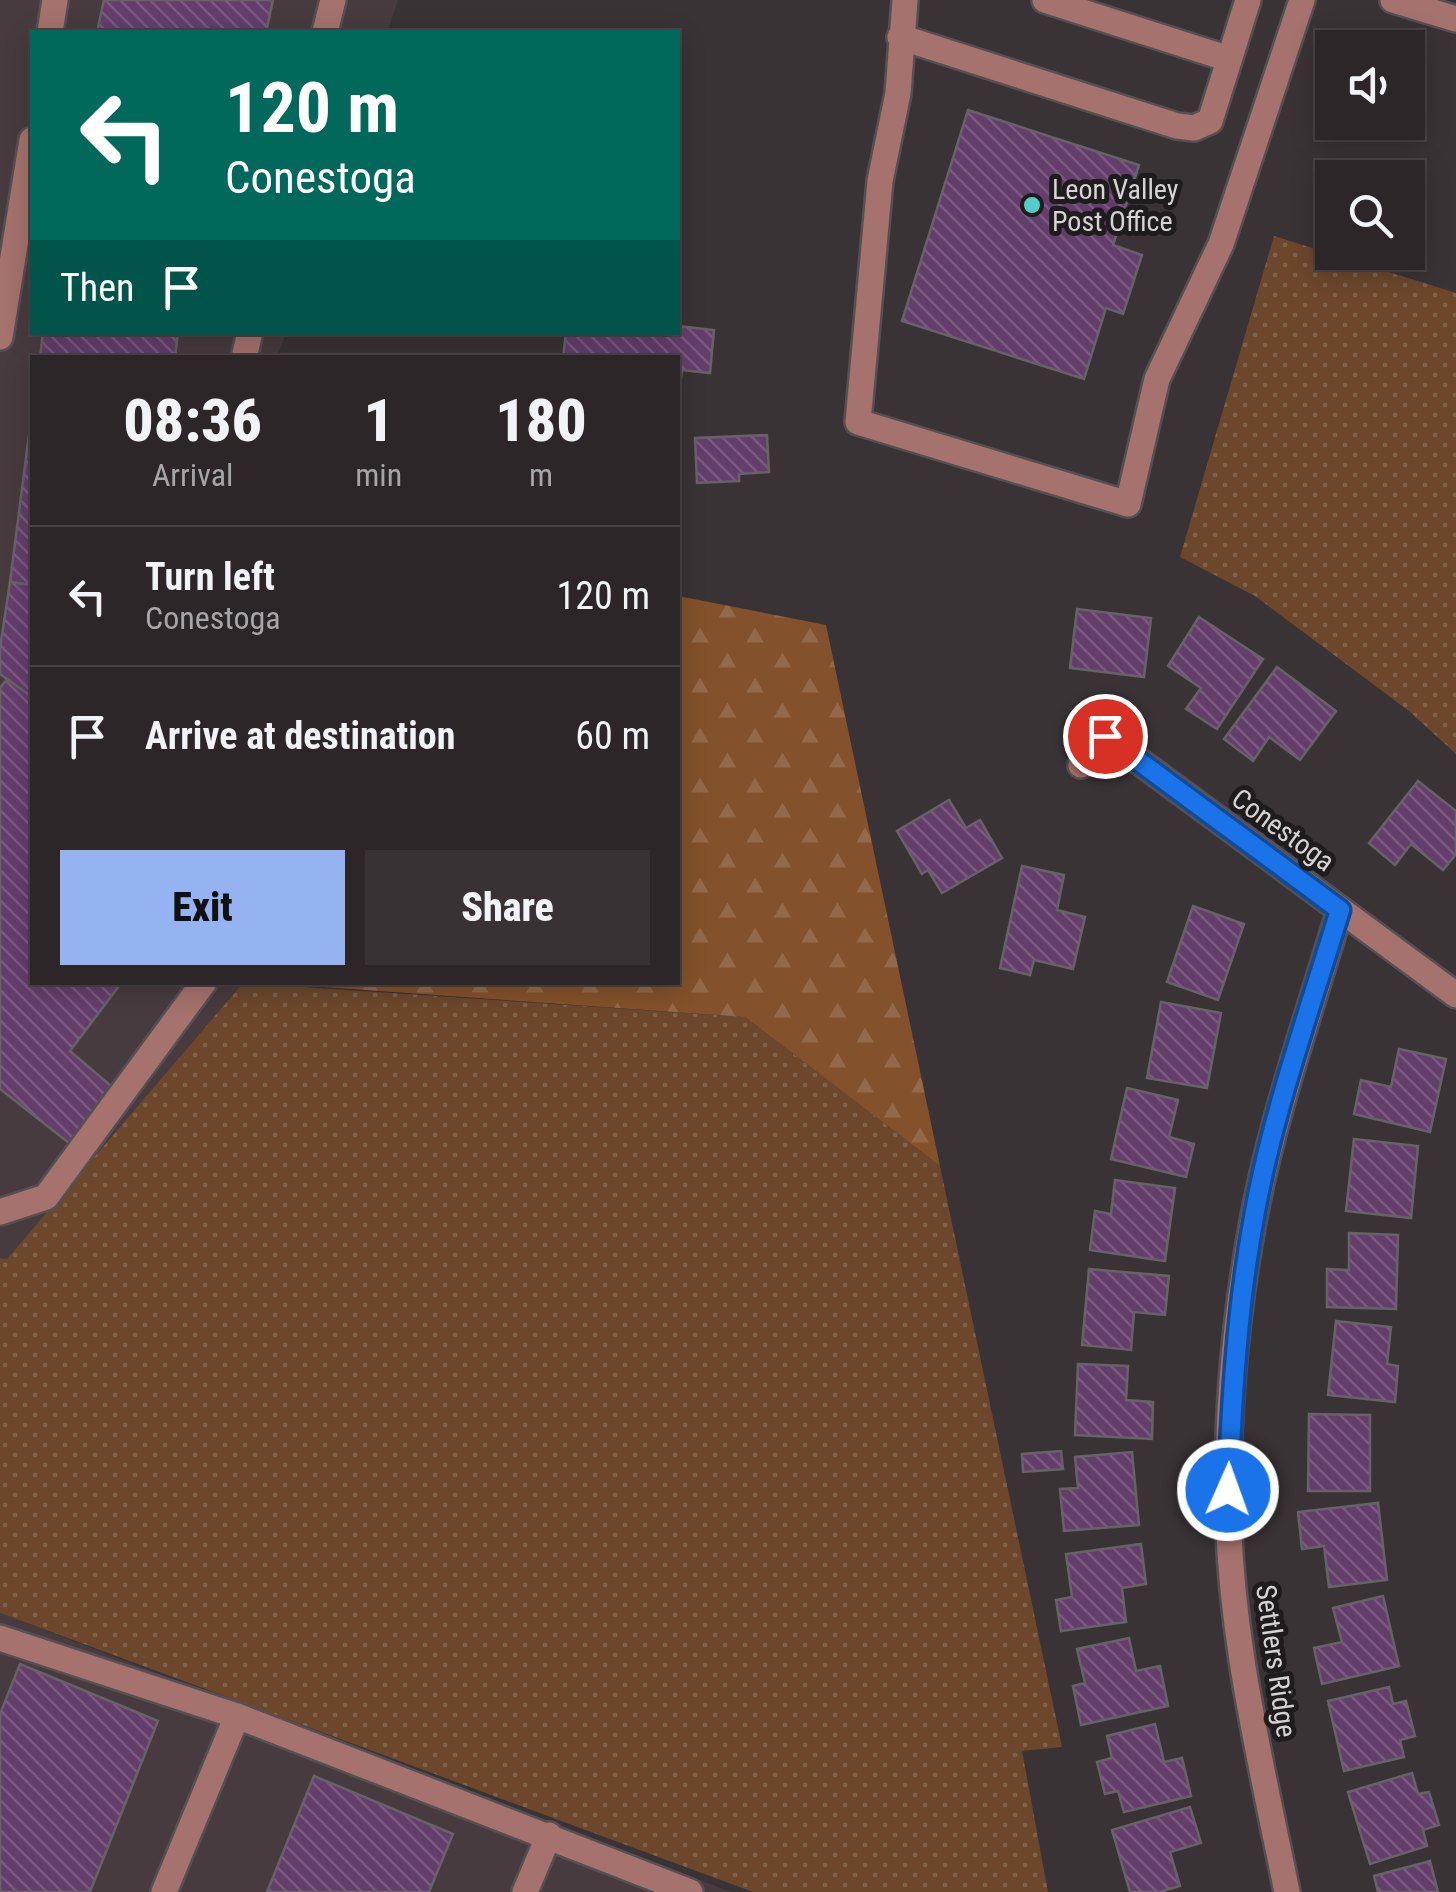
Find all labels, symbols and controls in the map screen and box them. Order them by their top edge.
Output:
map controls [1315,30,1425,270]
button: sound [1315,30,1425,140]
text: 120 m [225,67,399,149]
icon: left [60,70,190,200]
text: Conestoga [225,151,416,204]
button: search [1315,160,1425,270]
place label: Leon Valley Post Office [1052,173,1179,238]
marker: Leon Valley Post Office [1021,194,1043,216]
icon: arrive [154,260,209,315]
text: Then [60,266,134,310]
text: 08:36 [123,385,262,456]
text: 1 [363,385,394,456]
text: 180 [495,385,587,456]
text: Arrival [152,456,233,494]
text: min [355,456,402,494]
text: m [529,456,553,494]
text: Turn left [145,555,275,599]
icon: left [60,569,115,624]
text: 120 m [556,574,650,618]
text: Conestoga [145,599,281,637]
pin [1063,694,1148,779]
icon: arrive [60,709,115,764]
icon: arrive [1078,709,1133,764]
text: Arrive at destination [145,714,455,758]
text: 60 m [575,714,650,758]
street label: Conestoga [1225,782,1341,878]
button: Exit [60,850,345,965]
button: Share [365,850,650,965]
position arrow [1176,1438,1280,1542]
street label: Settlers Ridge [1249,1583,1303,1739]

